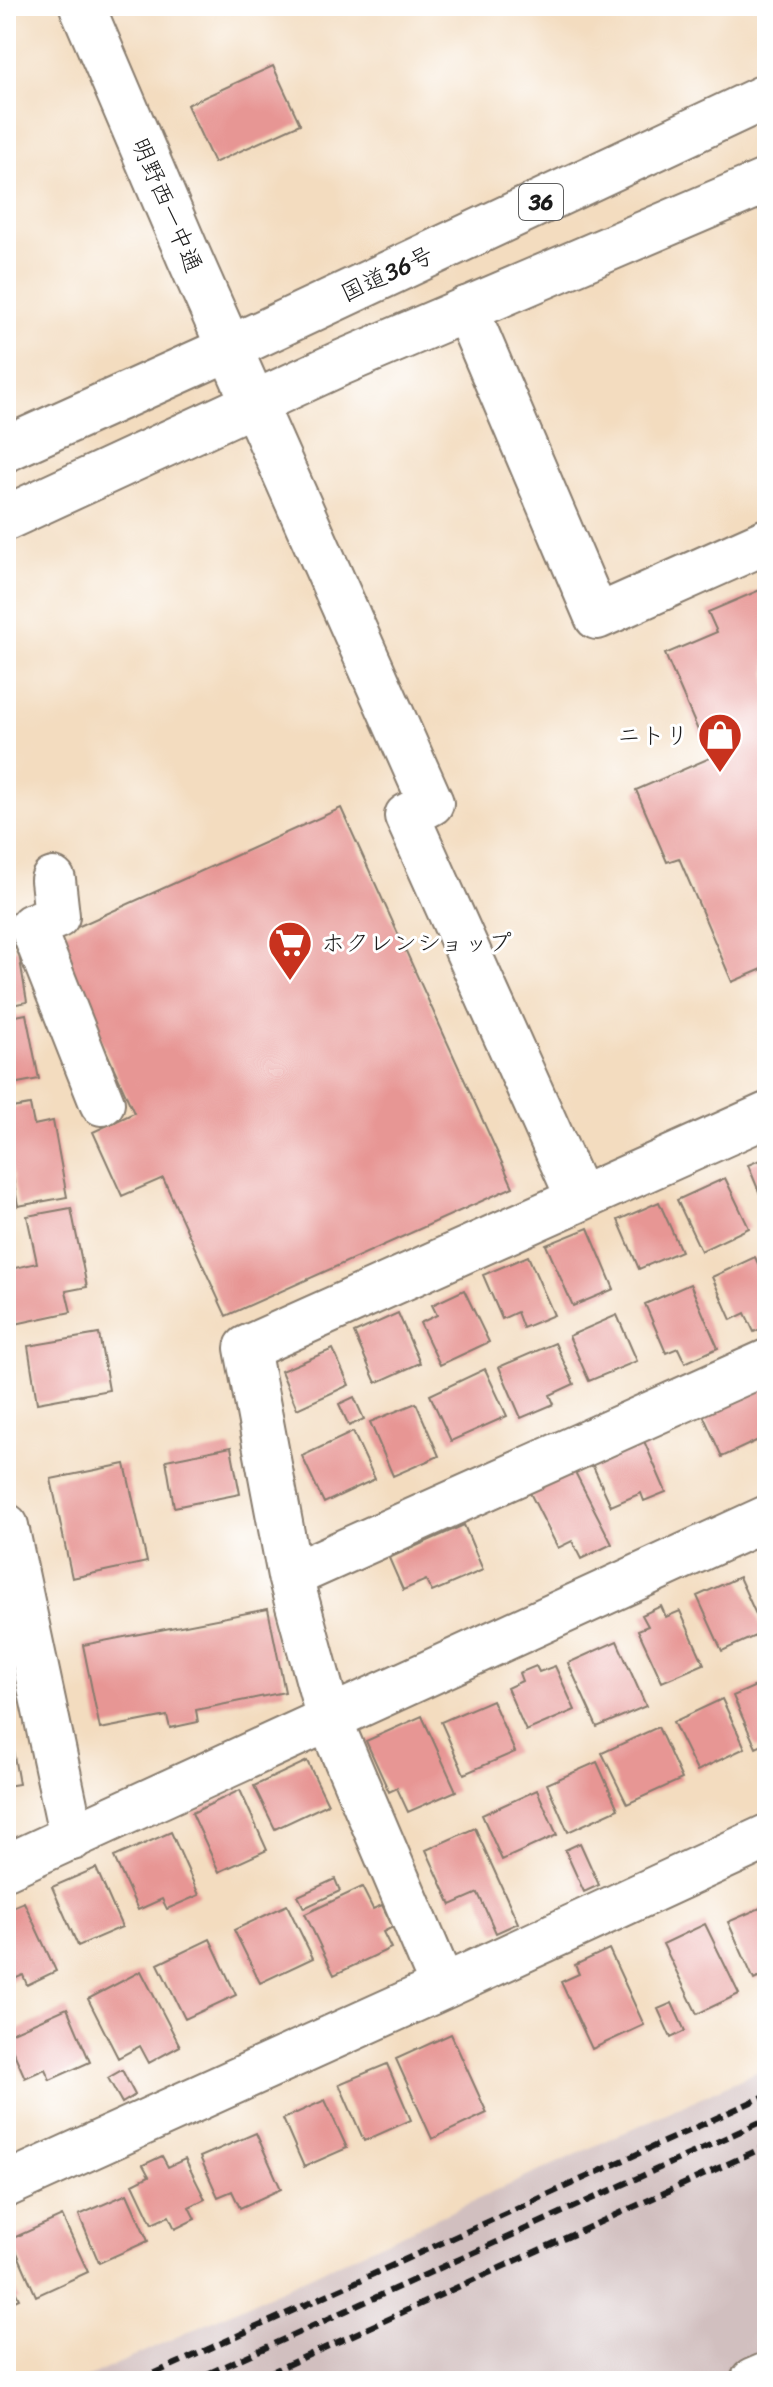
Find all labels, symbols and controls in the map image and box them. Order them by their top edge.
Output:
street label: 明野西一中通 [120,131,214,279]
road number: 36 [519,184,563,220]
street label: 国道36号 [333,234,441,314]
shop icon: ニトリ [696,711,744,774]
place label: ニトリ [617,714,689,756]
supermarket icon: ホクレンショップ [266,919,314,982]
place label: ホクレンショップ [321,922,512,964]

